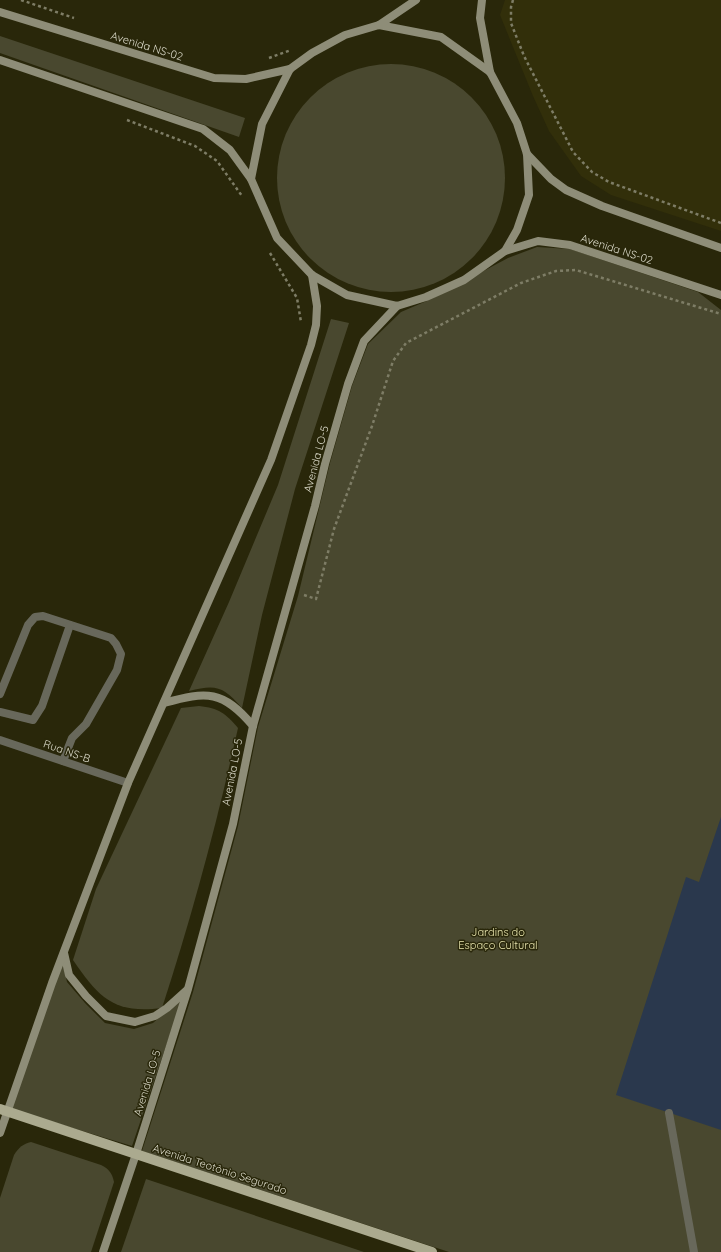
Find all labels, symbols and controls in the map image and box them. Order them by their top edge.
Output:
street label: Avenida NS-02 [109,28,185,64]
street label: Avenida NS-02 [579,231,655,267]
street label: Avenida LO-5 [300,424,332,494]
street label: Rua NS-B [42,736,92,766]
street label: Avenida LO-5 [219,737,245,807]
park label: Jardins do Espaço Cultural [458,925,538,952]
street label: Avenida LO-5 [130,1048,164,1118]
street label: Avenida Teotônio Segurado [151,1141,289,1197]

